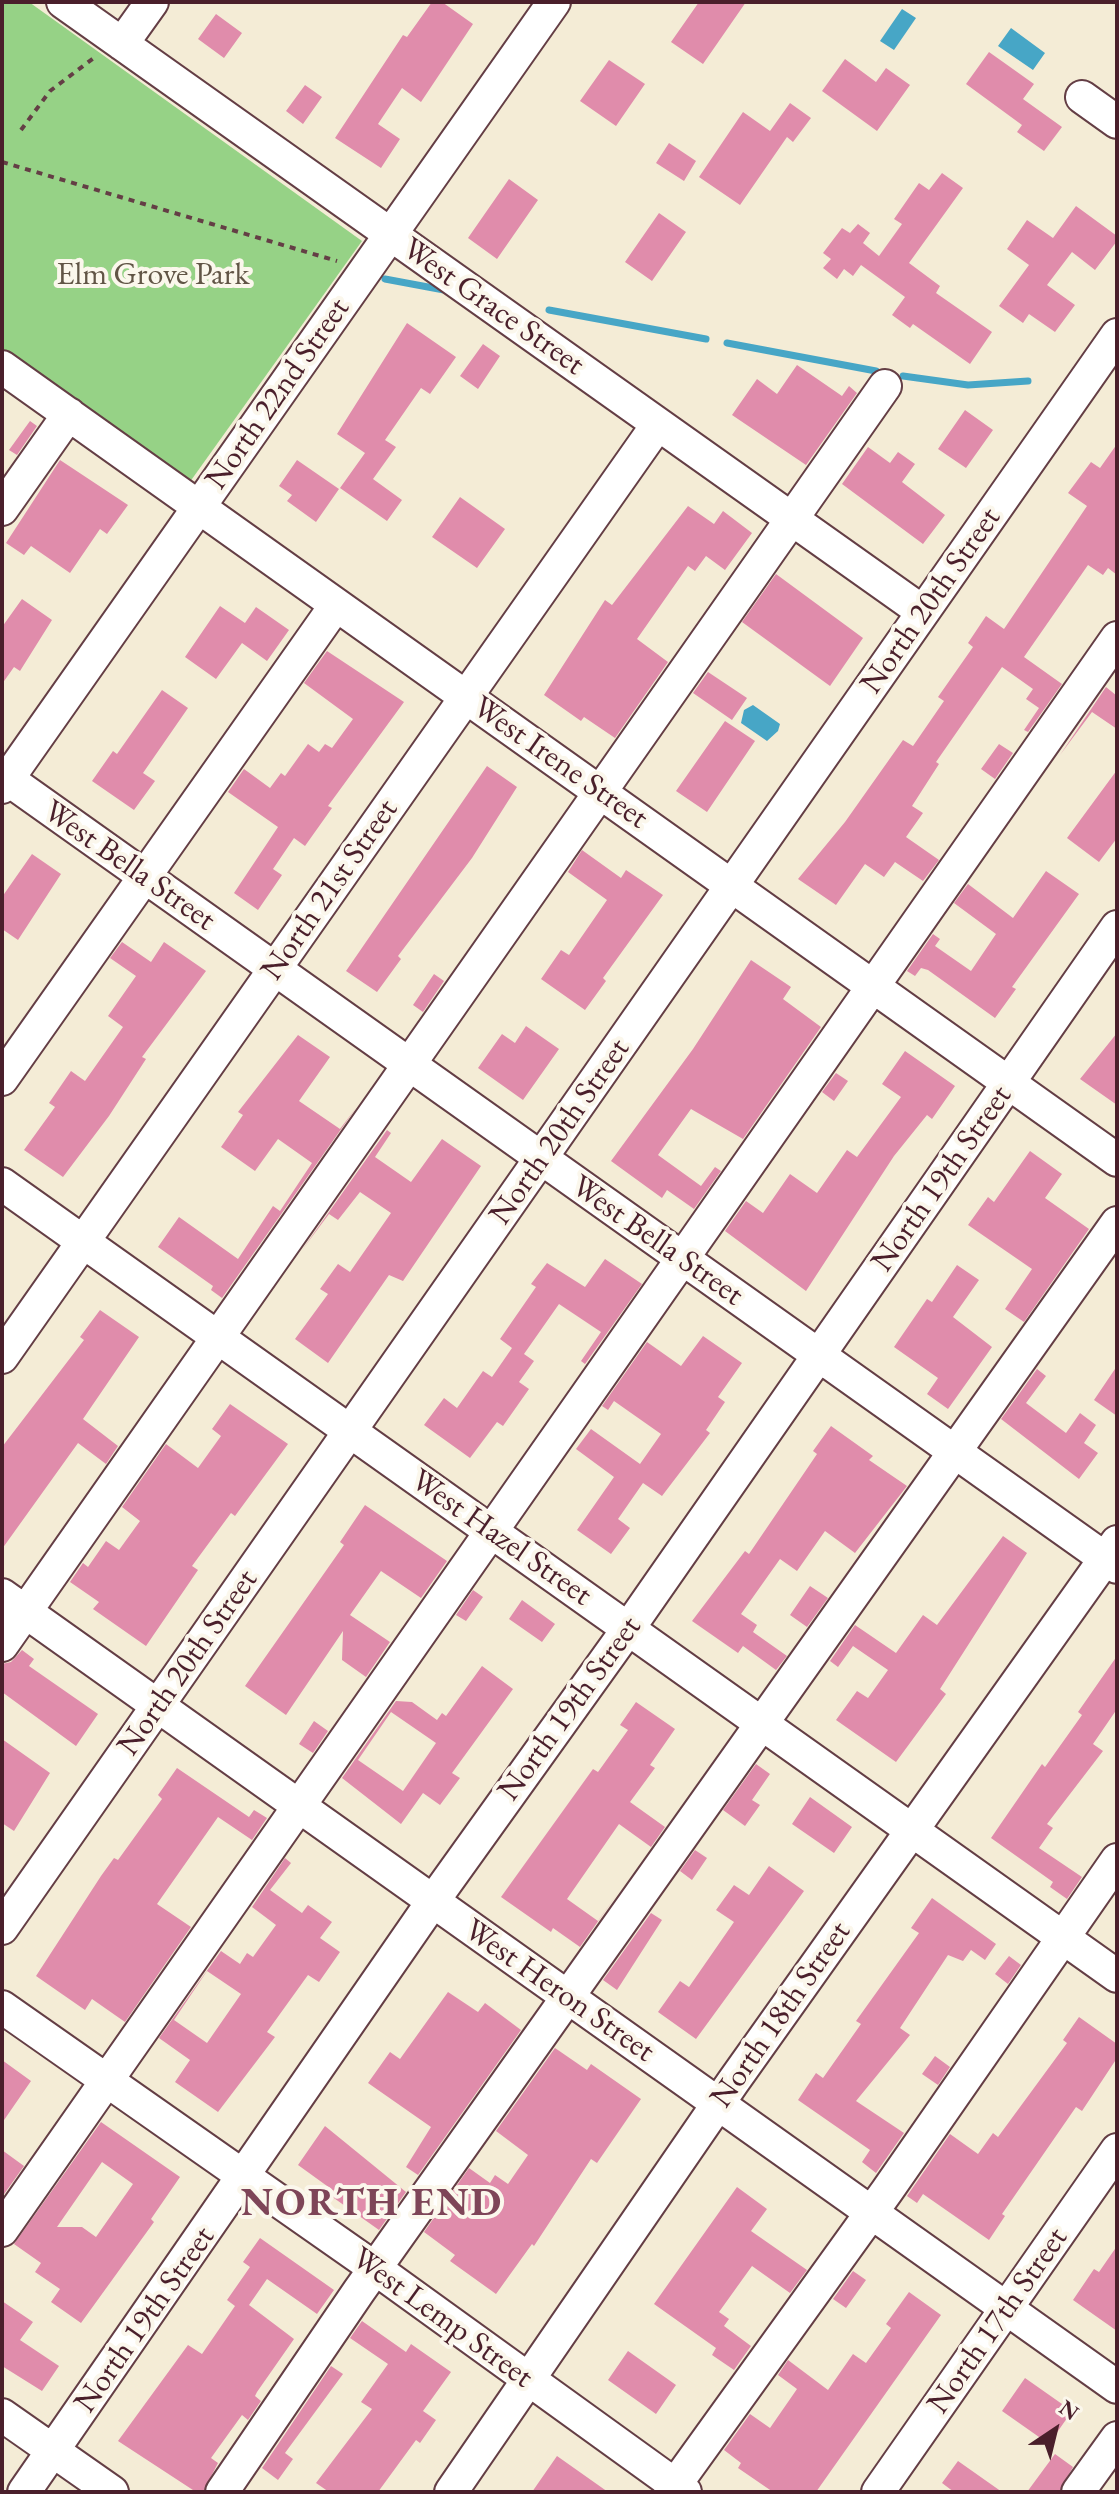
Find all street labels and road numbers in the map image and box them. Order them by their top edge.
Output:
street label: West Grace Street [394,230,592,384]
street label: North 22nd Street [198,291,358,497]
street label: North 20th Street [853,500,1009,702]
street label: West Irene Street [465,688,655,838]
street label: West Bella Street [35,792,223,940]
street label: North 21st Street [253,792,407,988]
street label: North 20th Street [482,1031,638,1233]
street label: North 19th Street [864,1078,1020,1280]
street label: West Bella Street [563,1167,751,1315]
street label: West Hazel Street [403,1461,599,1615]
street label: North 20th Street [110,1562,266,1764]
street label: North 19th Street [490,1609,650,1809]
street label: West Heron Street [456,1911,662,2071]
street label: North 18th Street [703,1914,859,2116]
street label: North 19th Street [67,2219,223,2421]
street label: North 17th Street [920,2220,1076,2422]
street label: West Lemp Street [344,2239,540,2397]

